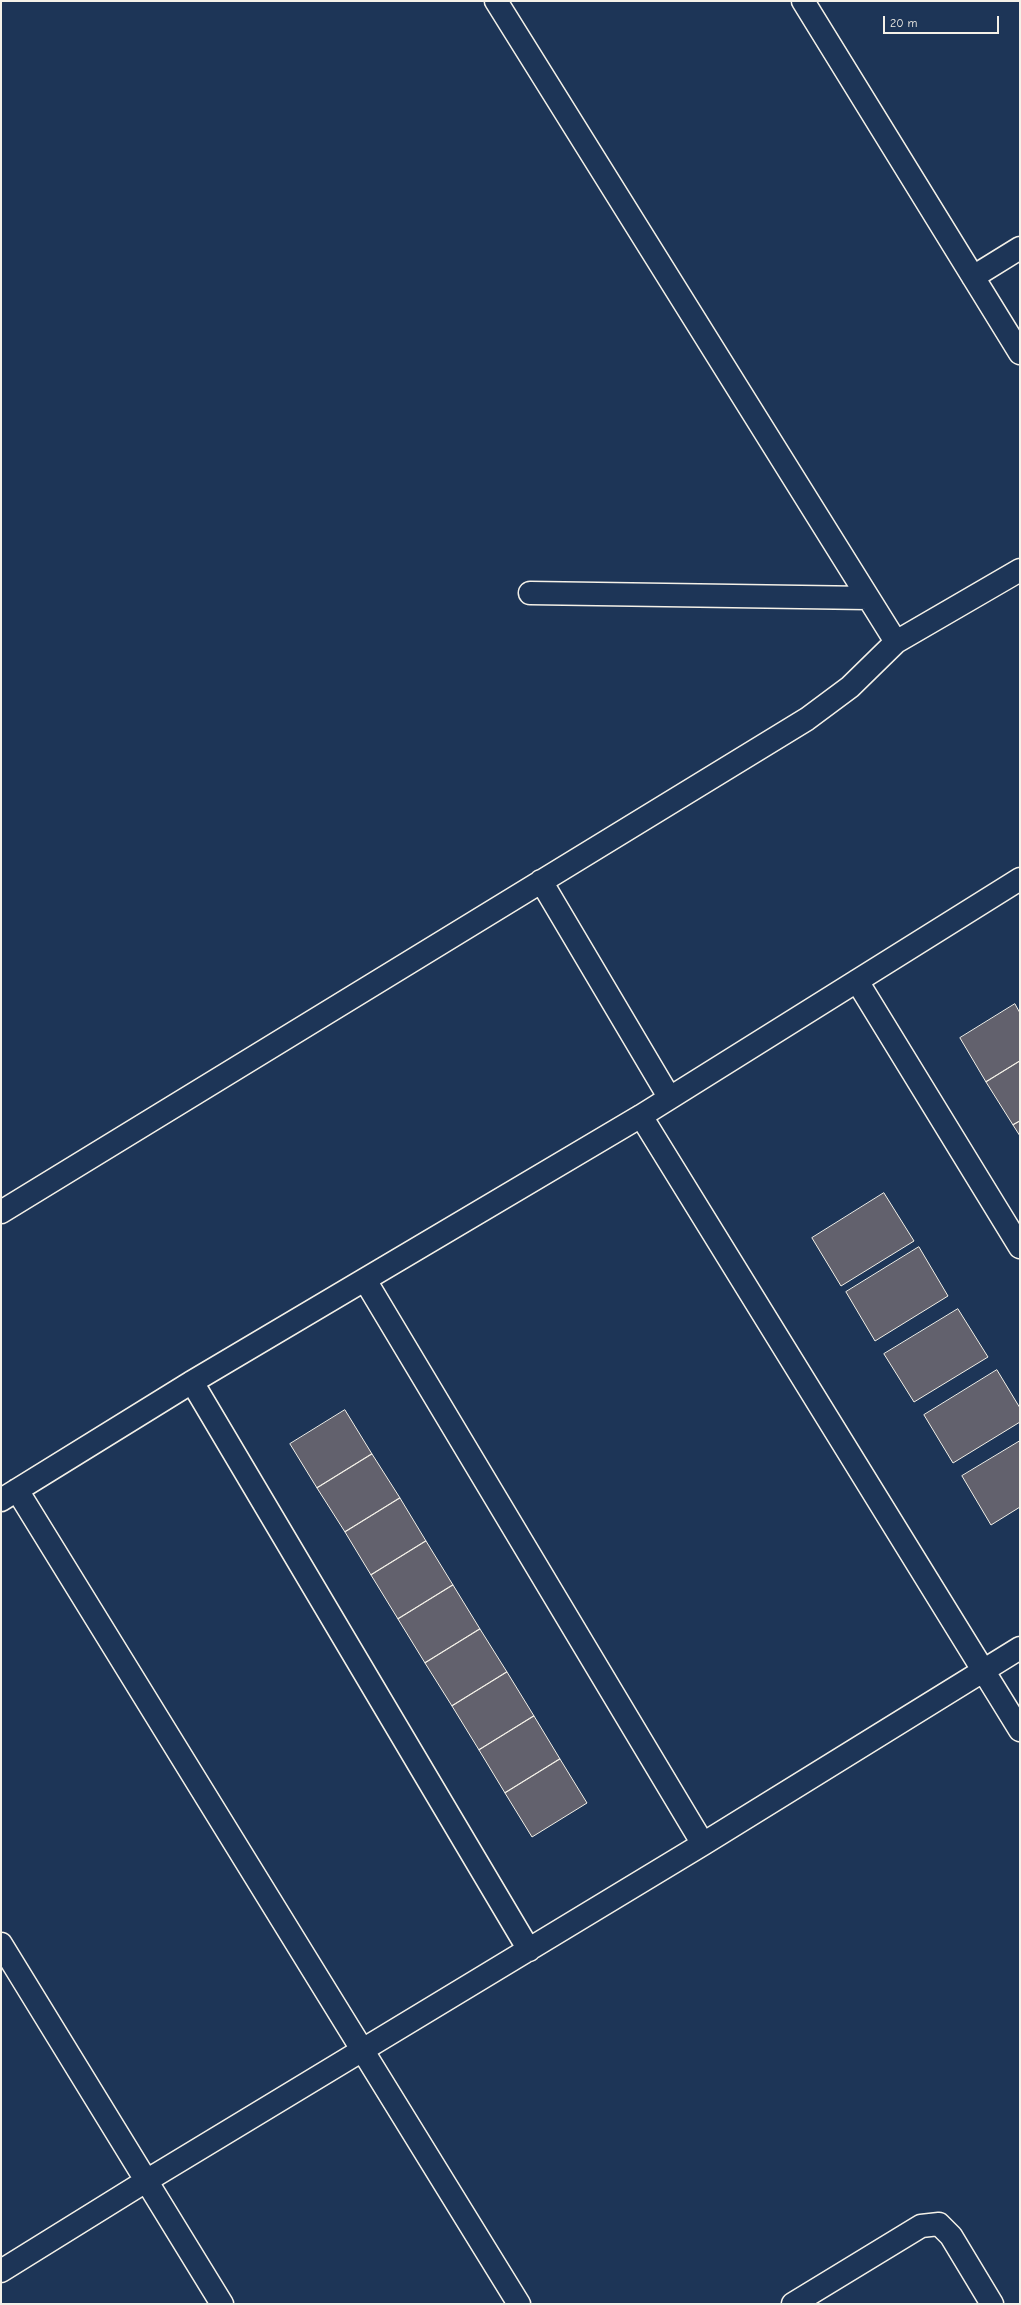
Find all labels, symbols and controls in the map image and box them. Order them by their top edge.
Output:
scale bar [885,8,1001,34]
text: 20 m [890,16,918,30]

